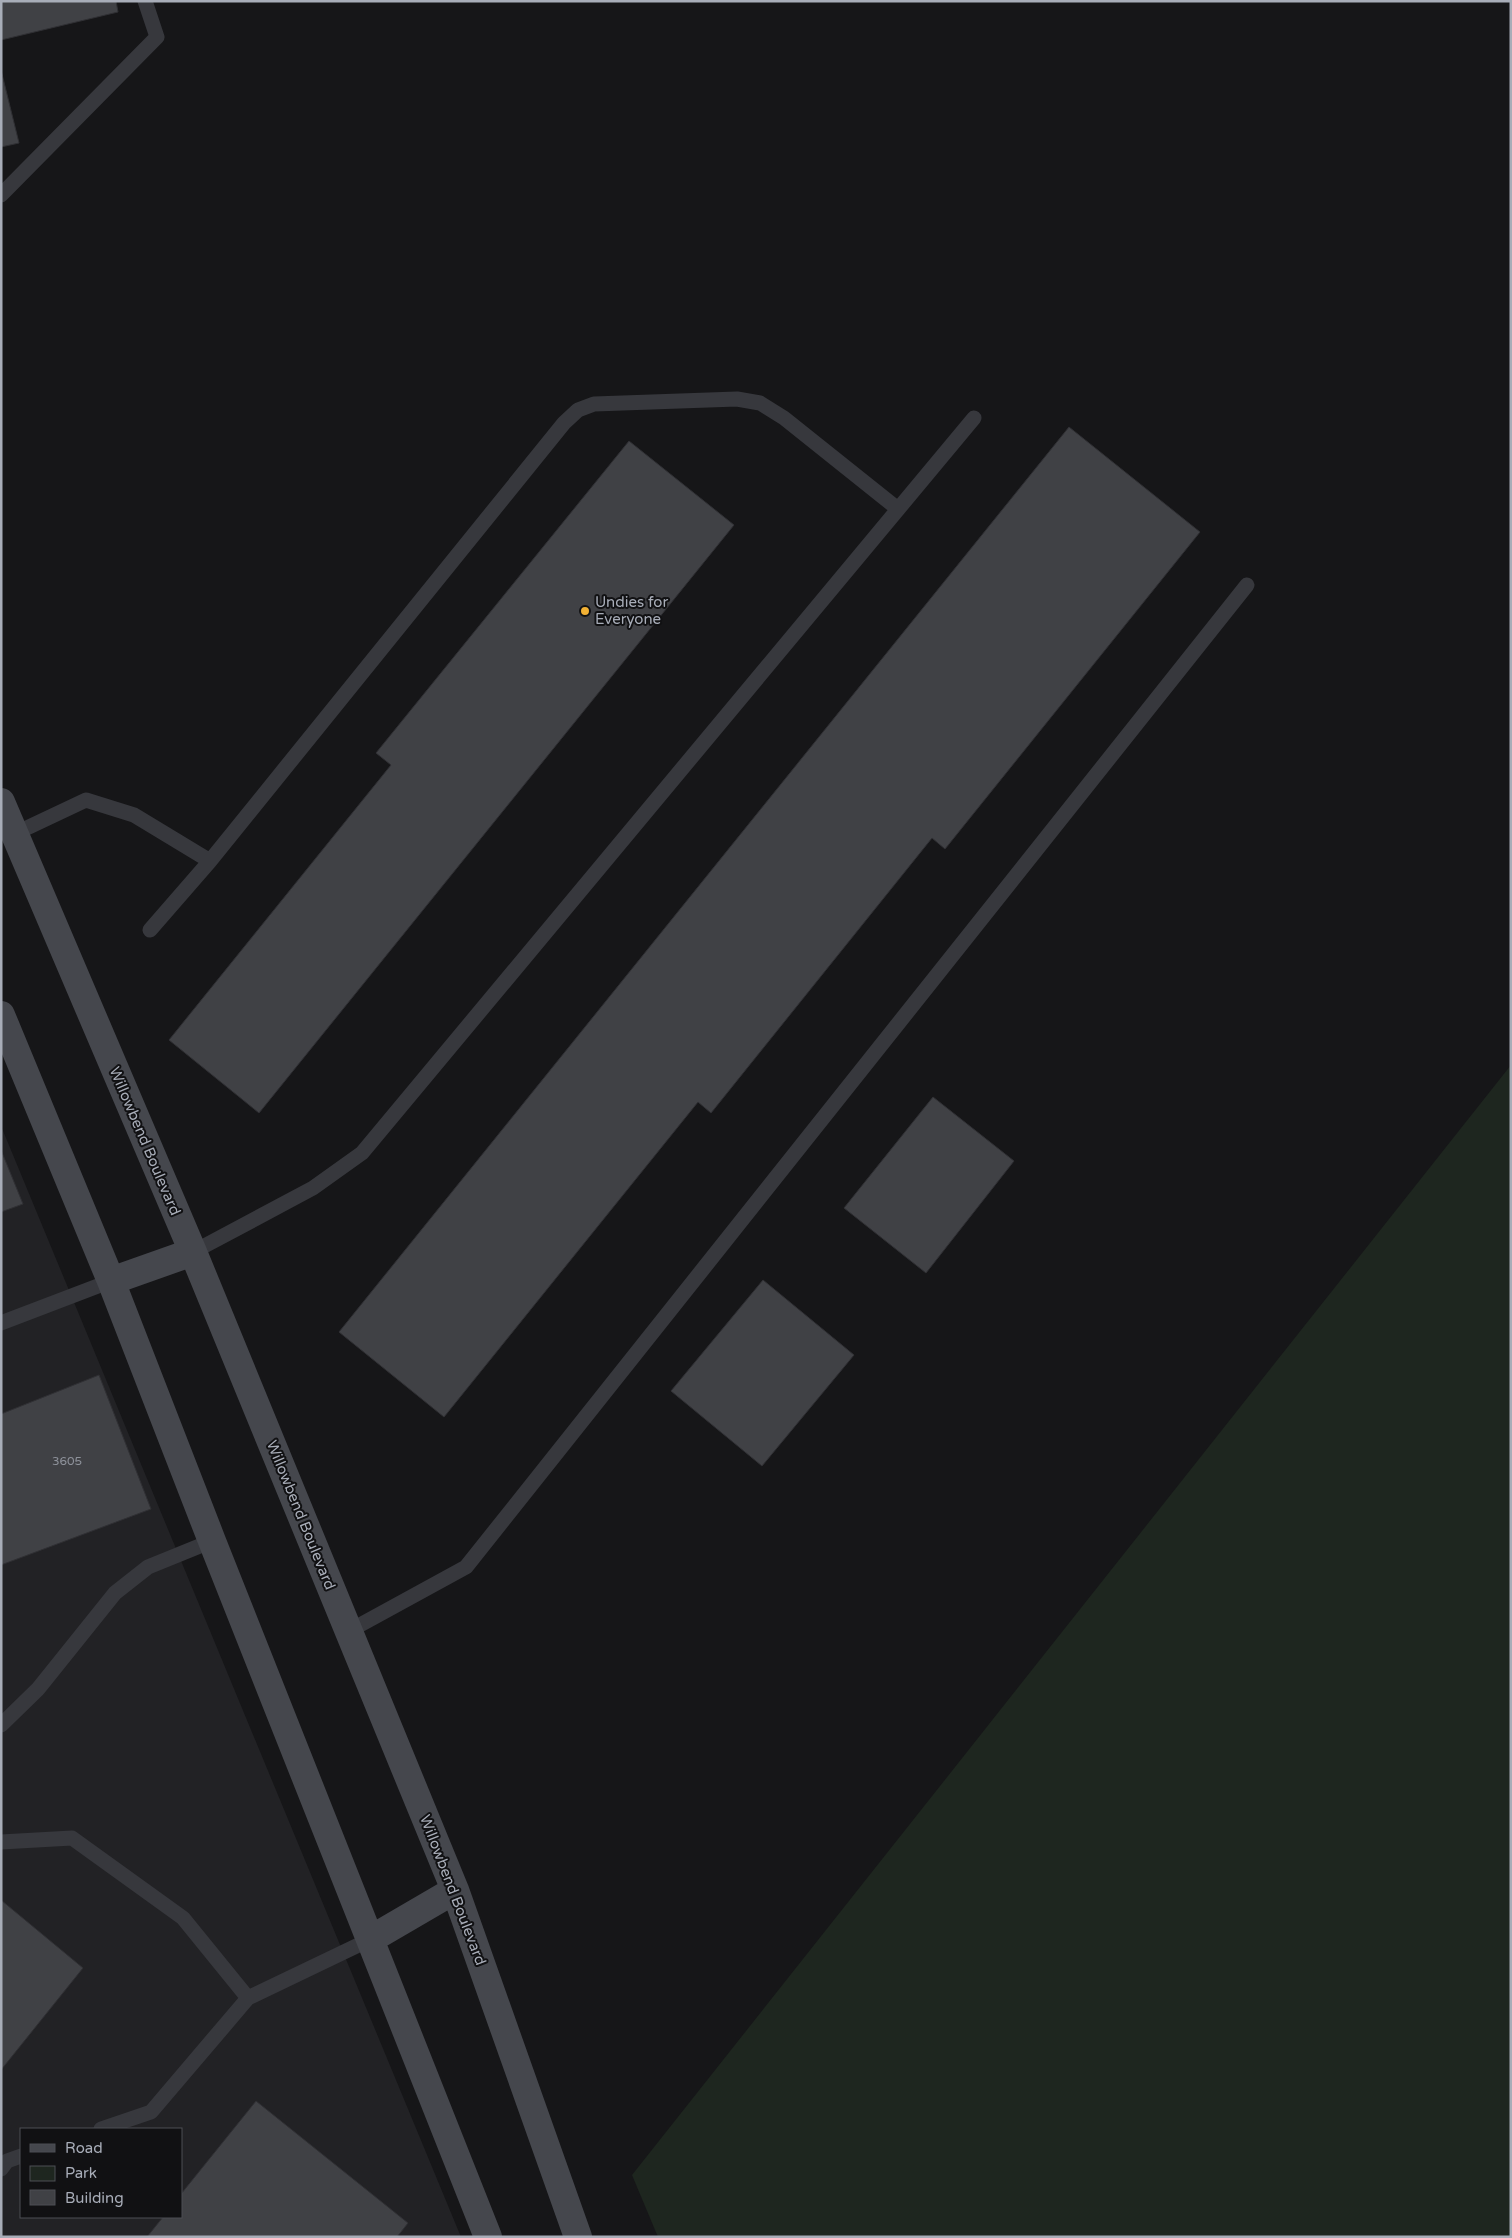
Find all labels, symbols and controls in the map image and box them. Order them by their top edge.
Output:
place label: Undies for Everyone [595,593,668,628]
marker: Undies for Everyone [579,605,591,617]
street label: Willowbend Boulevard [106,1064,184,1218]
street label: Willowbend Boulevard [263,1438,339,1592]
house number: 3605 [52,1454,82,1468]
street label: Willowbend Boulevard [416,1812,490,1968]
legend [20,2128,182,2218]
text: Road [65,2139,103,2157]
text: Park [65,2164,97,2182]
text: Building [65,2189,124,2207]

